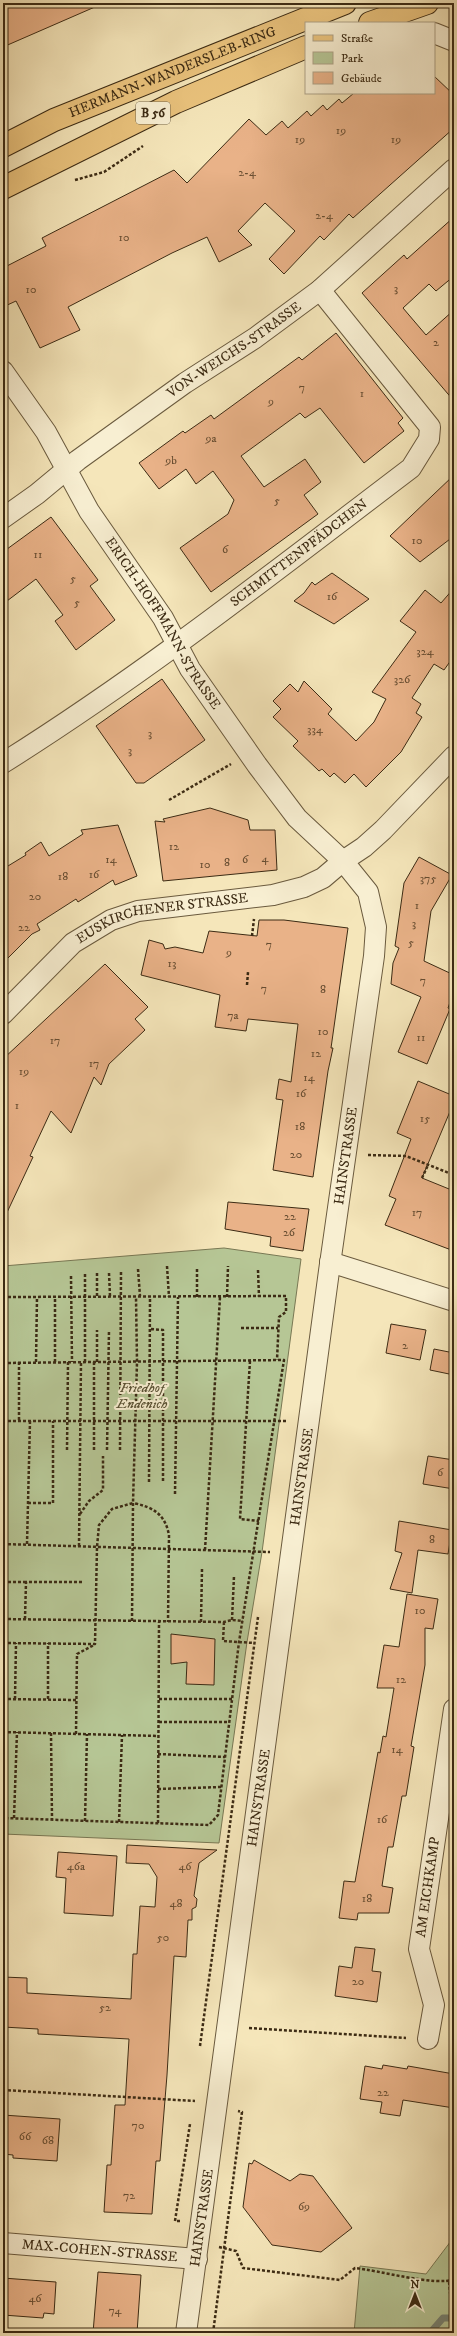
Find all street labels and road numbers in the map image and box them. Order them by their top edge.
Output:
street label: HERMANN-WANDERSLEB-RING [66,23,279,122]
road number: B 56 [136,102,170,124]
street label: VON-WEICHS-STRASSE [163,298,305,403]
street label: SCHMITTENPFÄDCHEN [227,495,372,611]
street label: ERICH-HOFFMANN-STRASSE [101,534,225,713]
street label: EUSKIRCHENER STRASSE [73,889,249,948]
street label: HAINSTRASSE [330,1106,362,1206]
street label: HAINSTRASSE [286,1427,318,1527]
street label: HAINSTRASSE [243,1748,275,1848]
street label: AM EICHKAMP [412,1836,444,1938]
street label: HAINSTRASSE [186,2168,218,2268]
street label: MAX-COHEN-STRASSE [21,2236,178,2266]

